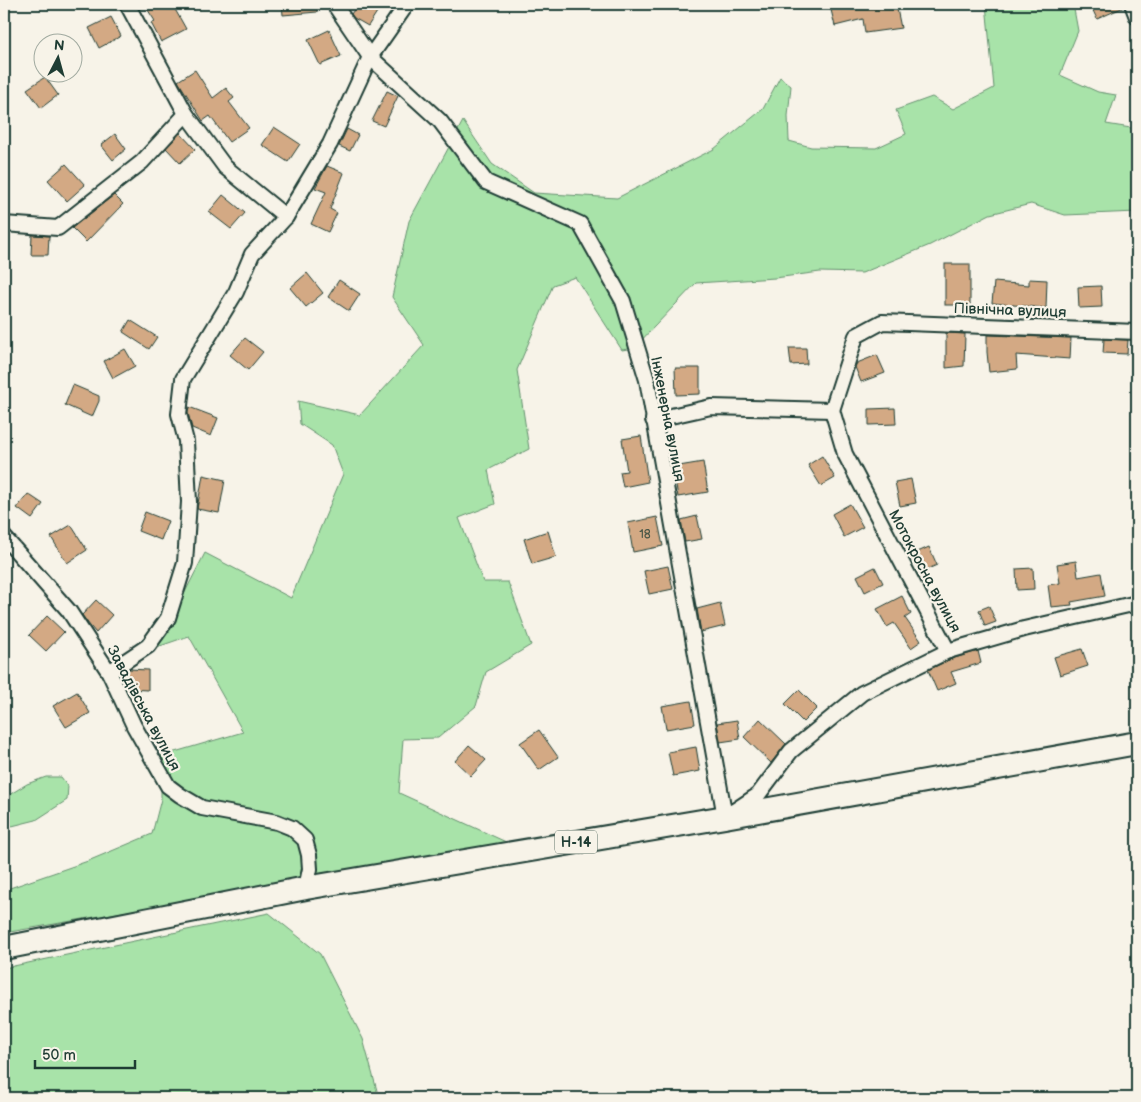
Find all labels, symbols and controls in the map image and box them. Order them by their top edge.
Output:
north arrow [32,32,82,82]
text: N [53,37,65,55]
street label: Північна вулиця [953,299,1067,322]
street label: Інженерна вулиця [646,355,689,483]
street label: Мотокросна вулиця [884,507,965,636]
house number: 18 [639,527,651,542]
street label: Завадівська вулиця [102,642,185,774]
road number: Н-14 [555,830,597,854]
scale bar [35,1037,135,1069]
text: 50 m [42,1046,76,1065]

